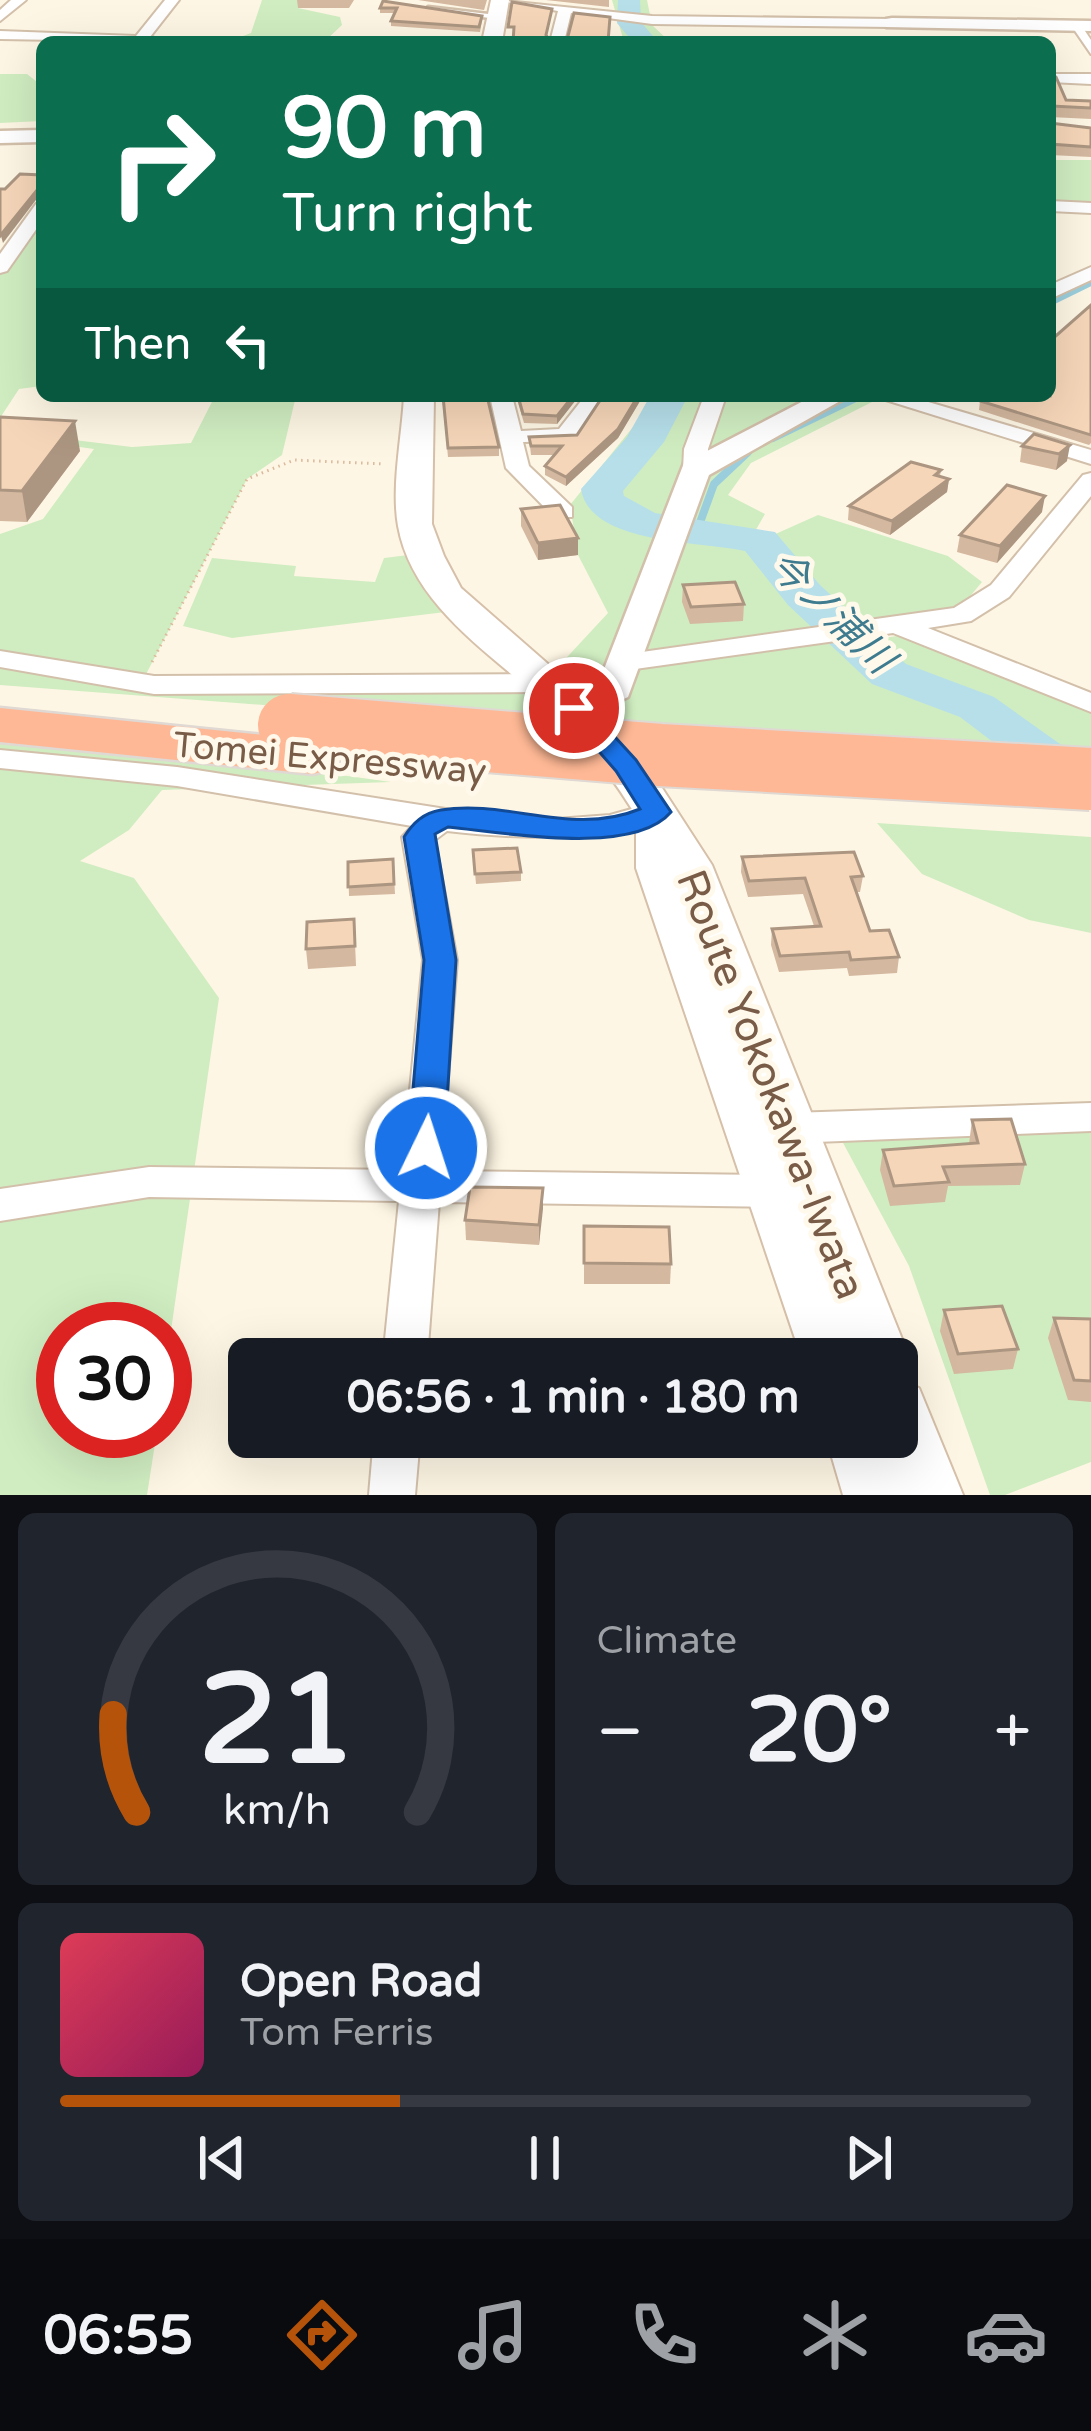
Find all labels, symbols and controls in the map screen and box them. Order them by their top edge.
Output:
text: 90 m [282,79,486,180]
icon: right [84,84,240,240]
text: Turn right [282,181,533,246]
icon: left [215,312,281,378]
text: Then [84,318,191,372]
water label: 今ノ浦川 [759,541,906,686]
pin [523,657,625,759]
icon: arrive [541,675,607,741]
street label: Tomei Expressway [172,723,488,794]
street label: Route Yokokawa-Iwata [665,863,876,1306]
position arrow [363,1085,489,1211]
speed limit sign: 30 [36,1302,192,1458]
text: 06:56 · 1 min · 180 m [347,1371,799,1425]
text: Climate [597,1617,737,1664]
text: 21 [199,1646,356,1797]
text: 20° [745,1677,892,1786]
text: − [597,1692,644,1772]
text: + [994,1692,1031,1772]
text: km/h [223,1785,331,1836]
text: Open Road [240,1955,482,2009]
text: Tom Ferris [240,2009,433,2056]
icon: previous [189,2125,255,2191]
icon: pause [512,2125,578,2191]
icon: next [836,2125,902,2191]
icon: directions [280,2293,364,2377]
icon: music [451,2293,535,2377]
icon: phone [622,2293,706,2377]
icon: climate [793,2293,877,2377]
icon: car [964,2293,1048,2377]
text: 06:55 [43,2303,193,2368]

